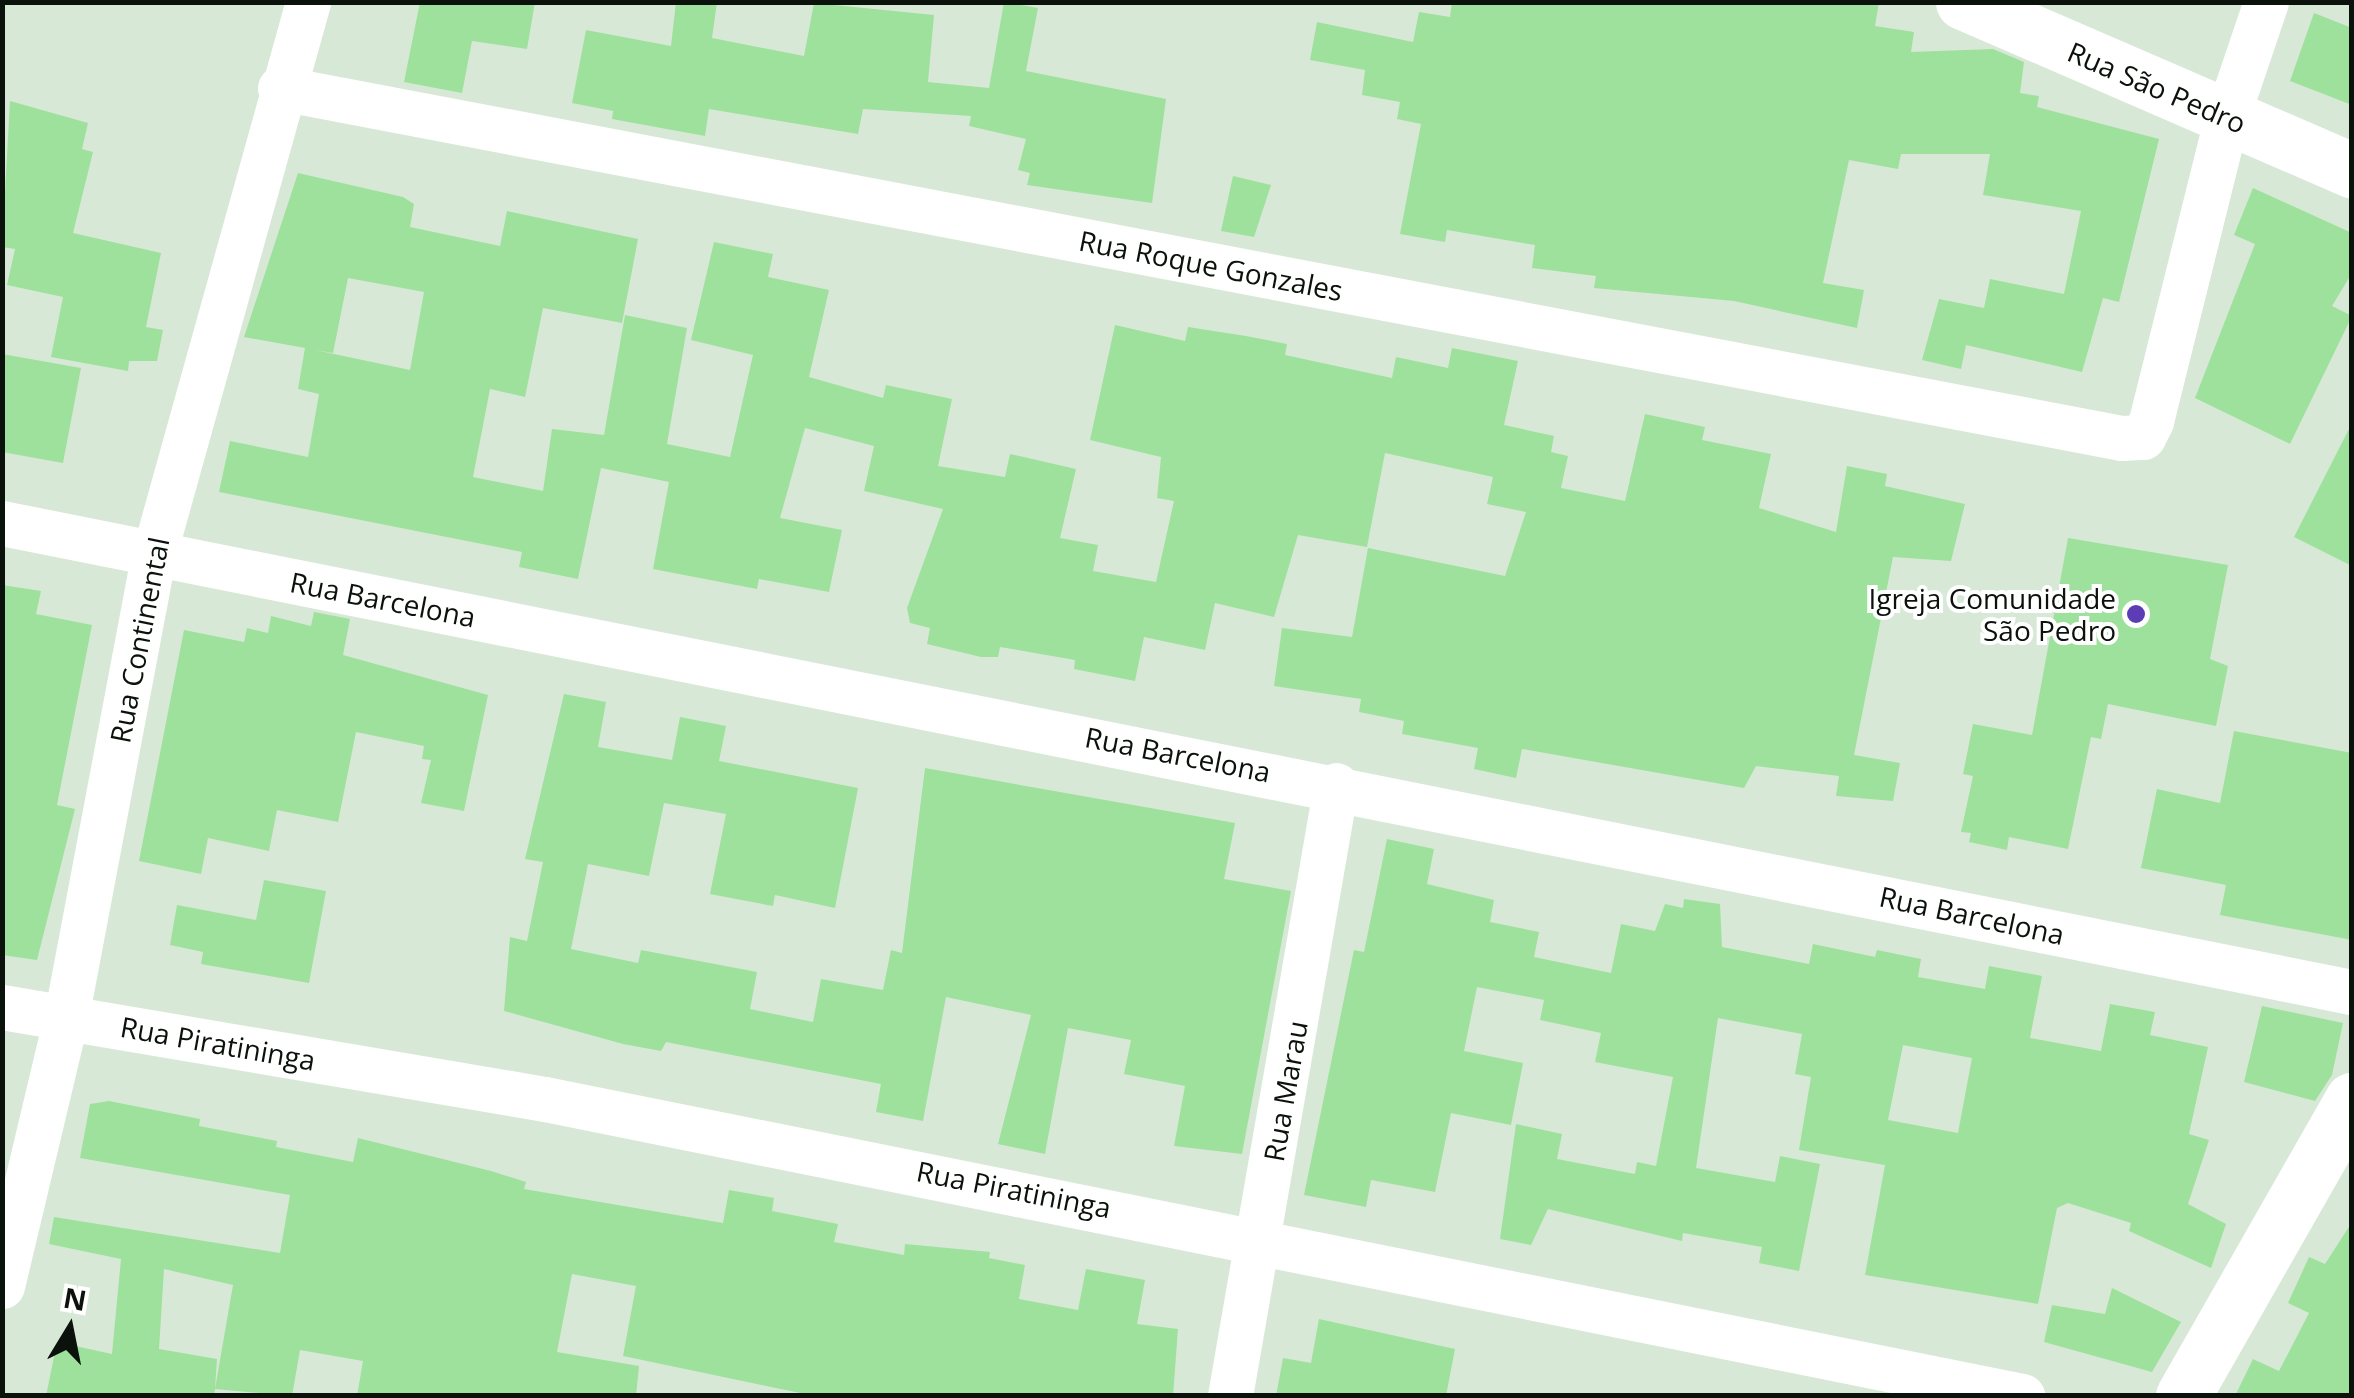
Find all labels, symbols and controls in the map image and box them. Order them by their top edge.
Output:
street label: Rua São Pedro [2063,34,2251,140]
street label: Rua Roque Gonzales [1076,223,1346,307]
street label: Rua Continental [103,534,175,746]
street label: Rua Barcelona [287,565,479,633]
place label: Igreja Comunidade São Pedro [1869,581,2116,647]
marker: Igreja Comunidade São Pedro [2125,603,2147,625]
street label: Rua Barcelona [1082,720,1274,788]
street label: Rua Barcelona [1876,879,2068,951]
street label: Rua Piratininga [118,1009,318,1077]
street label: Rua Marau [1256,1018,1314,1164]
street label: Rua Piratininga [914,1154,1114,1224]
north arrow [20,1278,120,1378]
text: N [61,1278,90,1319]

